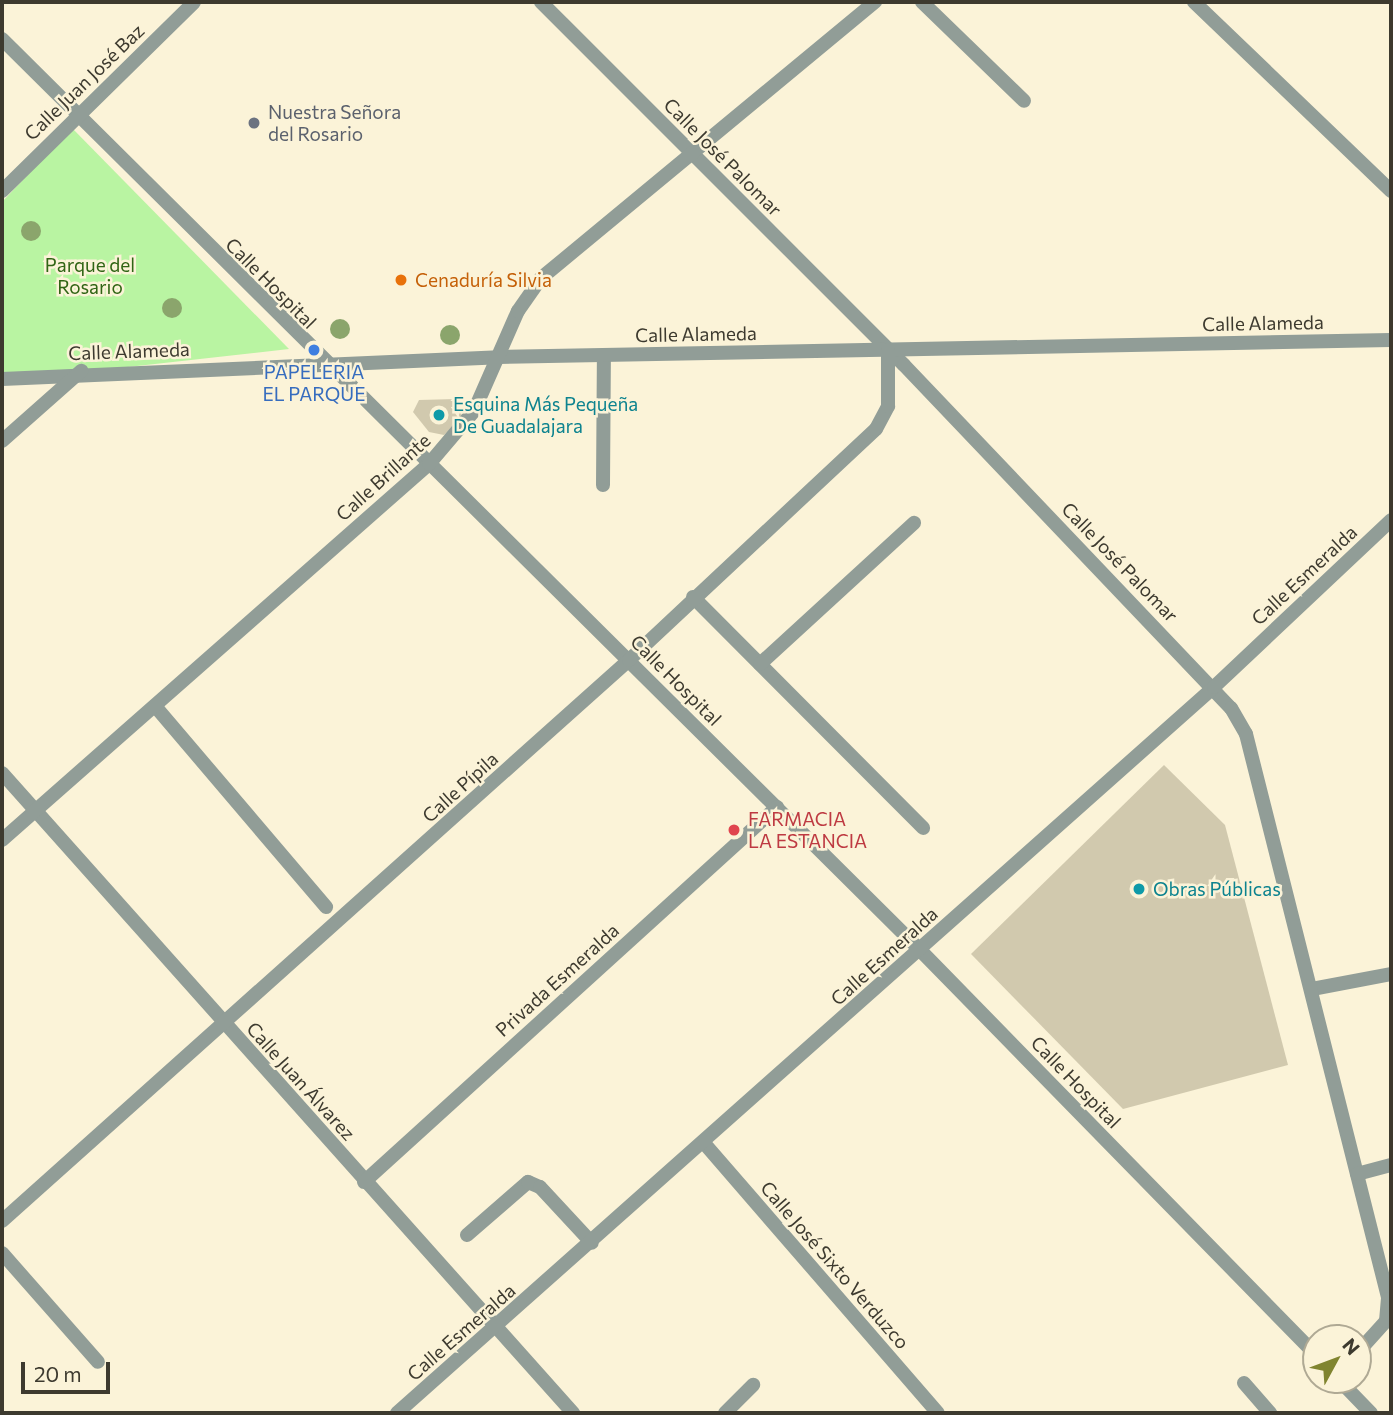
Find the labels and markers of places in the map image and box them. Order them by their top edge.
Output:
place label: Nuestra Señora del Rosario [268,101,401,145]
marker: Nuestra Señora del Rosario [246,115,262,131]
place label: Cenaduría Silvia [415,269,552,291]
marker: Cenaduría Silvia [393,272,409,288]
marker: PAPELERIA EL PARQUE [306,342,322,358]
place label: PAPELERIA EL PARQUE [263,361,365,405]
place label: Esquina Más Pequeña De Guadalajara [453,393,638,437]
marker: Esquina Más Pequeña De Guadalajara [431,407,447,423]
place label: FARMACIA LA ESTANCIA [748,808,867,852]
marker: FARMACIA LA ESTANCIA [726,822,742,838]
place label: Obras Públicas [1153,878,1281,900]
marker: Obras Públicas [1131,881,1147,897]

